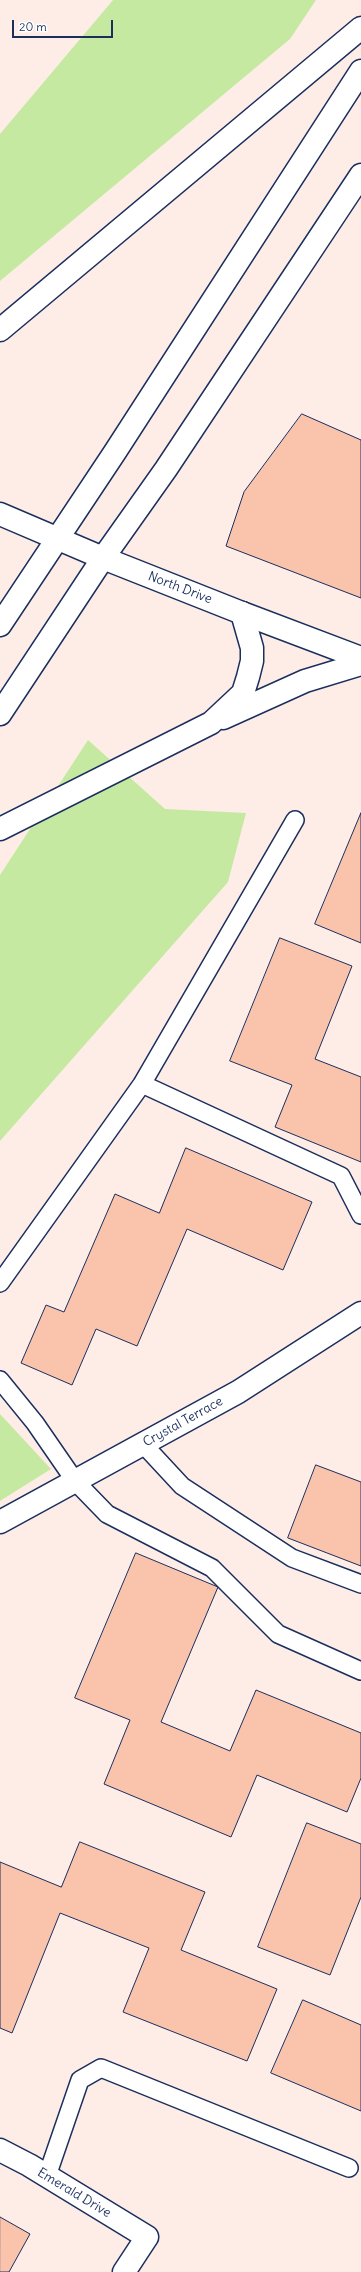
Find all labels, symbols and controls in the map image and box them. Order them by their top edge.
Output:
scale bar [14,12,115,38]
text: 20 m [19,19,47,34]
street label: North Drive [146,569,214,607]
street label: Crystal Terrace [140,1394,226,1450]
street label: Emerald Drive [34,2165,114,2221]

